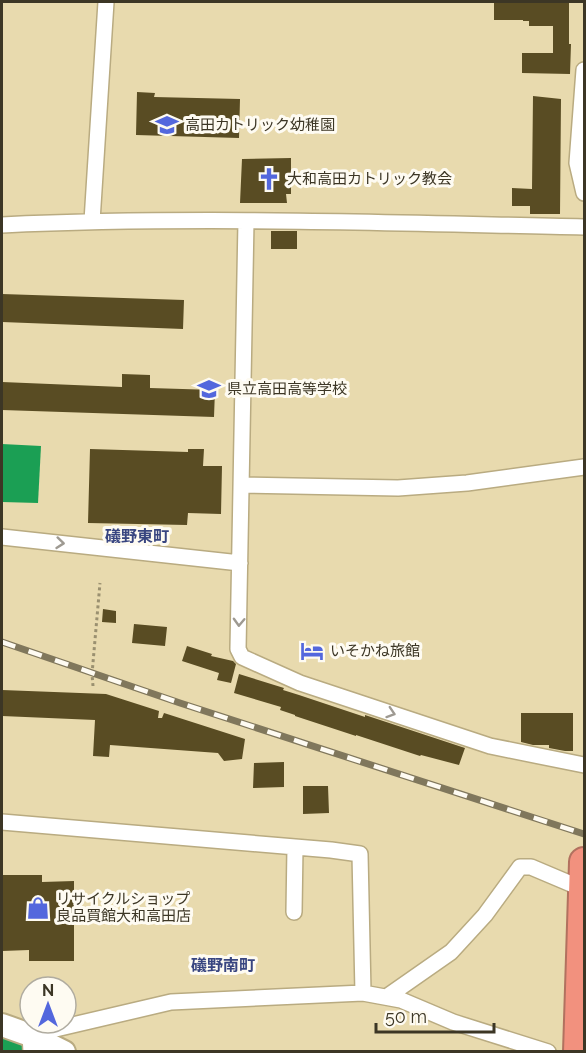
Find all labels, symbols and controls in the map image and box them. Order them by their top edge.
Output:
school or university icon: 高田カトリック幼稚園 [154,112,180,138]
place label: 高田カトリック幼稚園 [185,116,335,134]
church icon: 大和高田カトリック教会 [256,166,282,192]
place label: 大和高田カトリック教会 [287,170,452,188]
school or university icon: 県立高田高等学校 [196,376,222,402]
place label: 県立高田高等学校 [227,380,347,398]
district label: 礒野東町 [105,527,169,546]
one-way arrow [55,536,64,549]
one-way arrow [232,617,245,626]
hotel icon: いそかね旅館 [299,638,325,664]
place label: いそかね旅館 [330,642,420,660]
one-way arrow [385,705,396,718]
place label: リサイクルショップ 良品買館大和高田店 [56,890,191,925]
shop icon: リサイクルショップ 良品買館大和高田店 [25,895,51,921]
district label: 礒野南町 [191,956,255,975]
north arrow [18,975,78,1035]
text: N [42,981,54,1000]
scale bar [376,996,494,1034]
text: 50 m [385,1006,427,1027]

